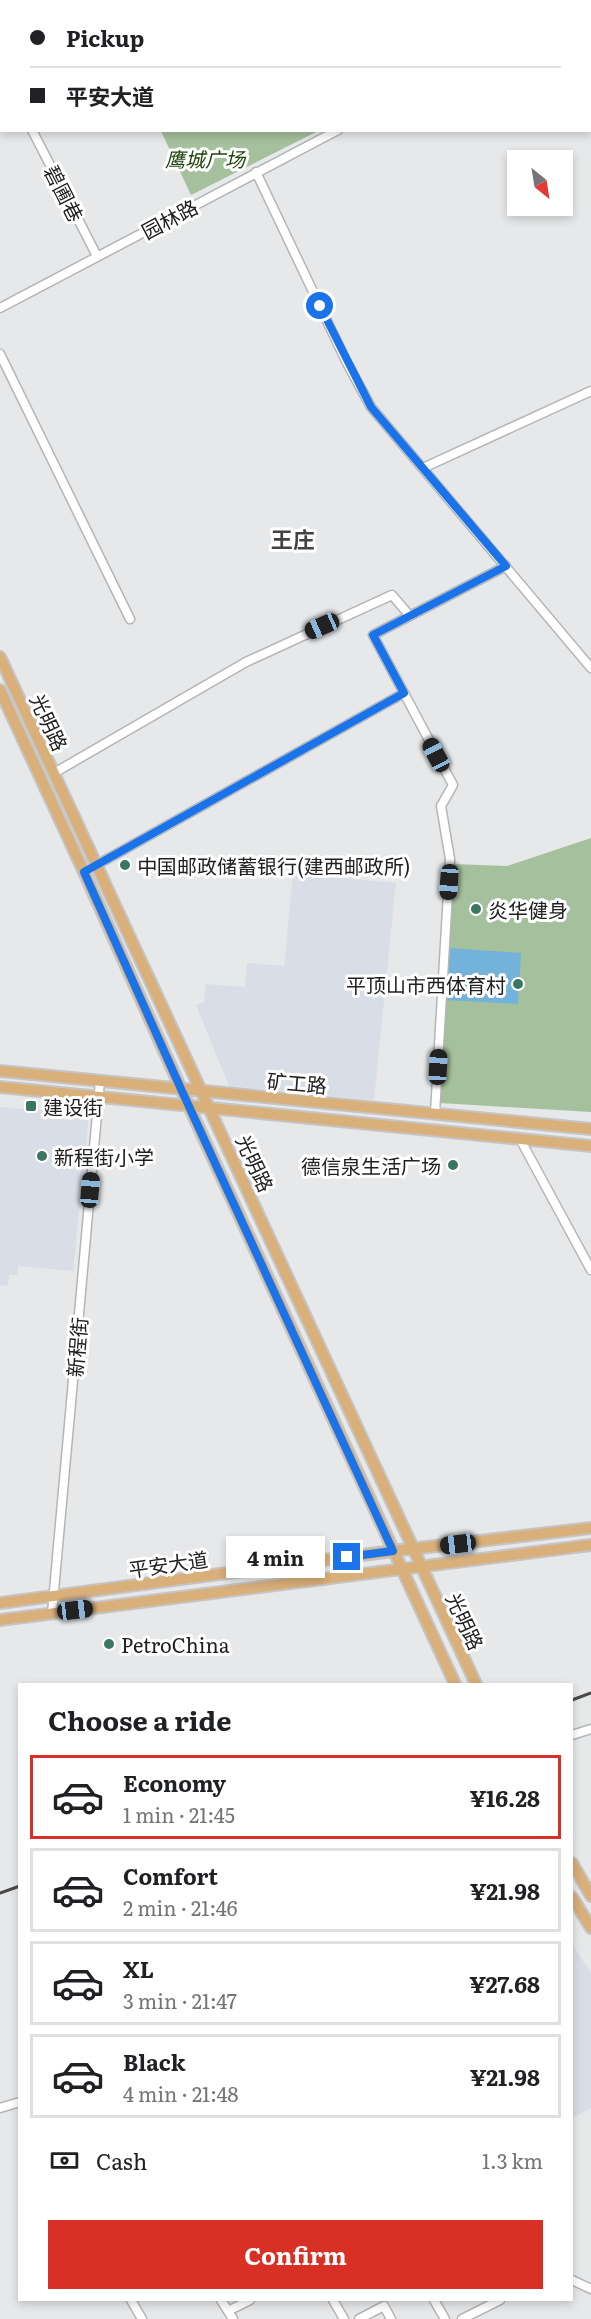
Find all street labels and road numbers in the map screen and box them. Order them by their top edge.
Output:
street label: 碧圃巷 [38,159,92,227]
street label: 园林路 [135,191,203,245]
street label: 光明路 [24,688,76,756]
street label: 矿工路 [266,1064,328,1100]
street label: 光明路 [230,1129,282,1197]
street label: 新程街 [58,1316,94,1378]
street label: 平安大道 [126,1543,210,1583]
street label: 光明路 [440,1587,492,1655]

